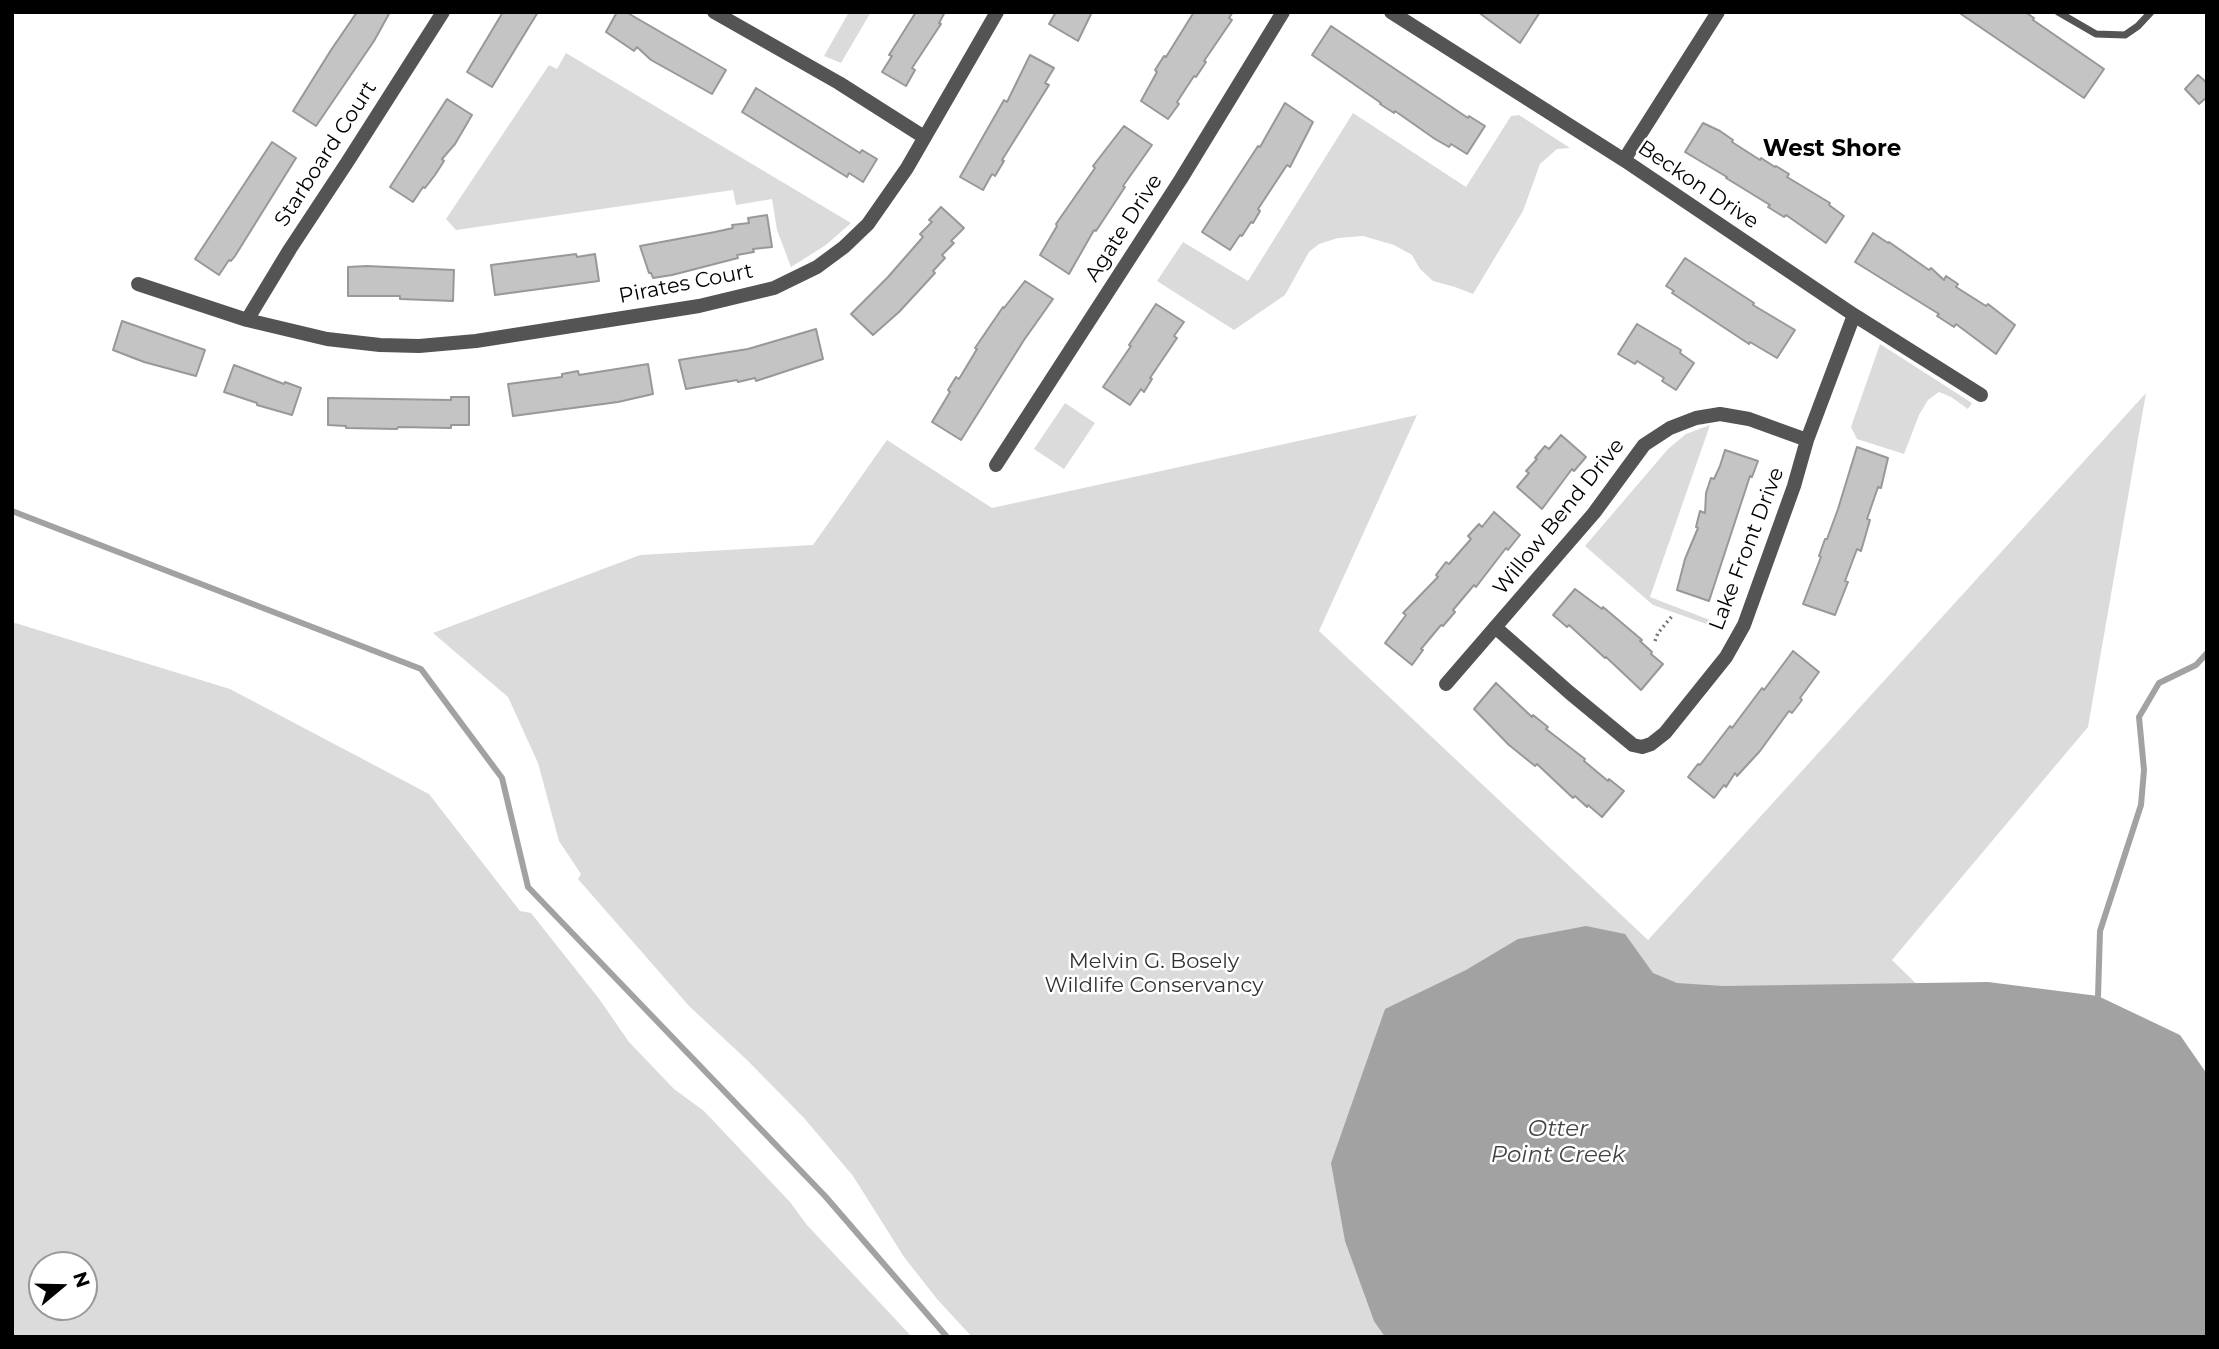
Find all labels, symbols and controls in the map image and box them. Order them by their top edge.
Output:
street label: Starboard Court [270,77,382,231]
street label: Beckon Drive [1633,135,1763,235]
district label: West Shore [1763,135,1901,163]
street label: Agate Drive [1080,170,1168,286]
street label: Pirates Court [617,259,755,309]
street label: Willow Bend Drive [1488,434,1630,600]
street label: Lake Front Drive [1704,464,1790,634]
park label: Melvin G. Bosely Wildlife Conservancy [1044,949,1264,999]
water label: Otter Point Creek [1491,1115,1625,1169]
north arrow [28,1251,98,1321]
text: N [68,1269,95,1291]

